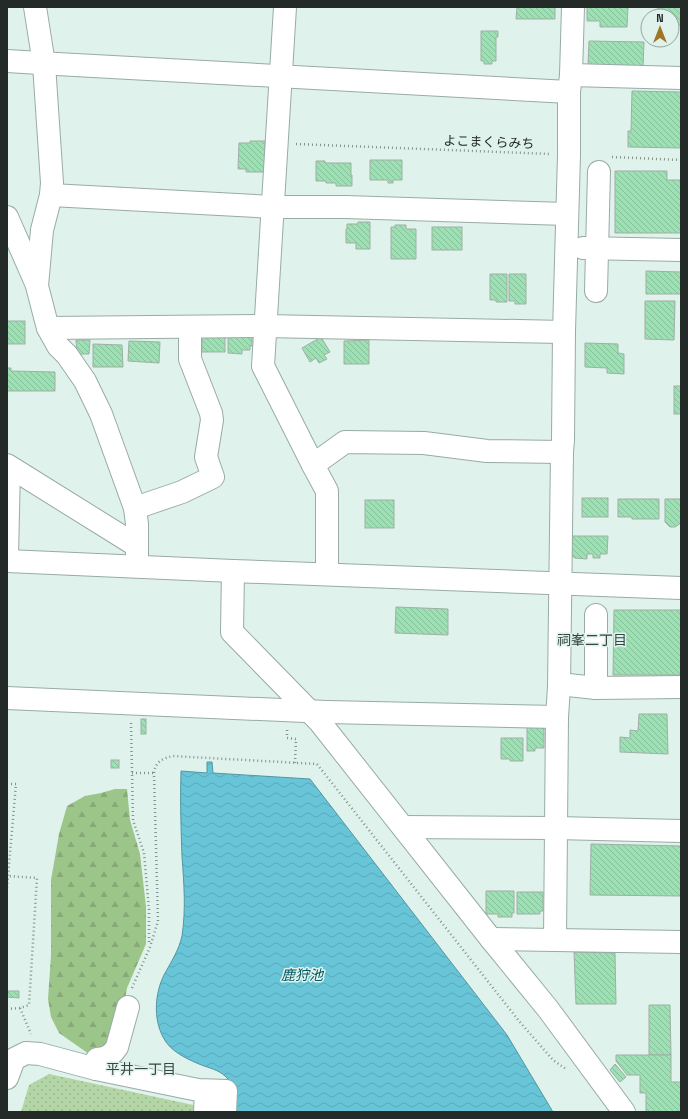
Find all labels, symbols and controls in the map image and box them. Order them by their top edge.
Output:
north arrow [640,8,680,48]
text: N [656,11,664,25]
street label: よこまくらみち [443,132,535,152]
district label: 祠峯二丁目 [557,631,627,649]
water label: 鹿狩池 [281,966,325,984]
district label: 平井一丁目 [106,1060,176,1078]

